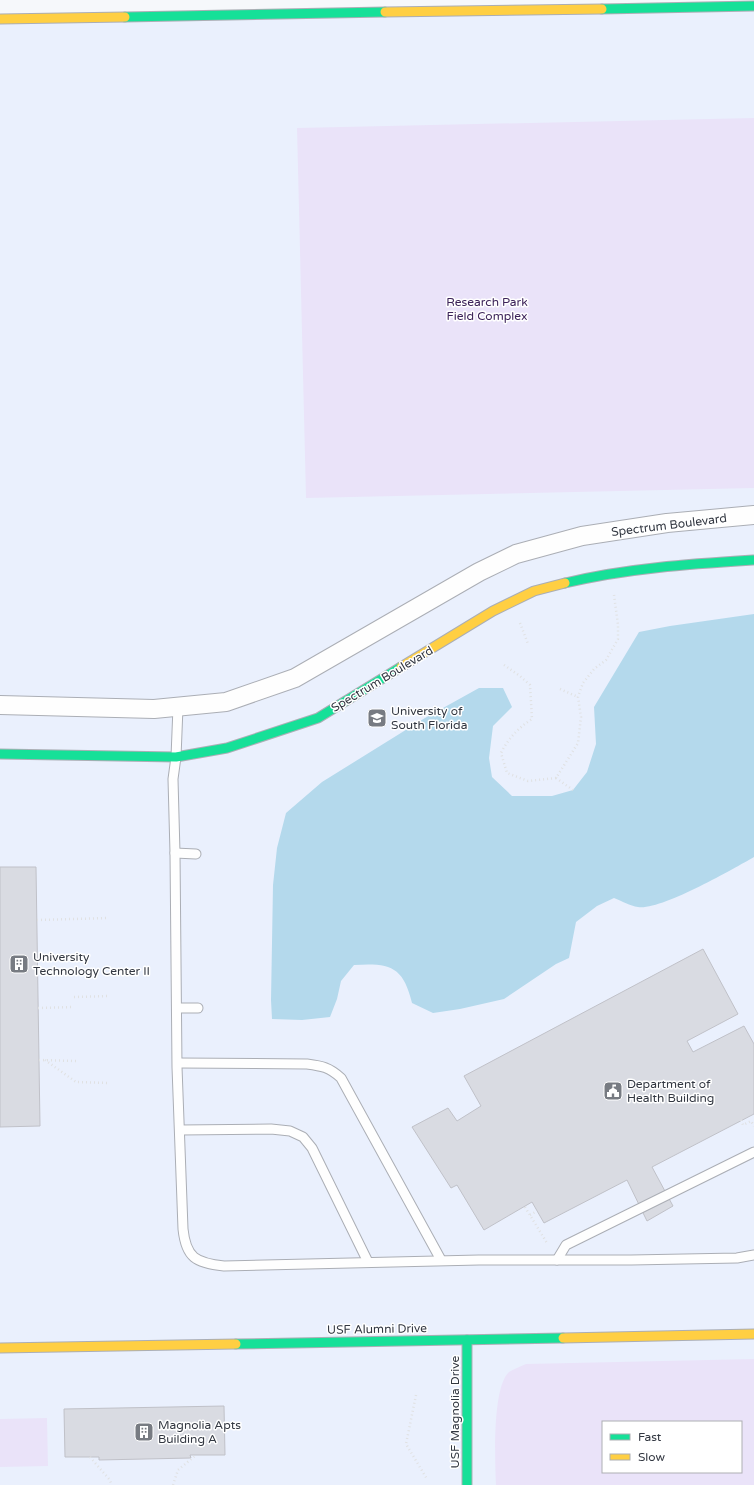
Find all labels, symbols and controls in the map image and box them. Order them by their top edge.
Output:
park label: Research Park Field Complex [446,295,528,323]
street label: Spectrum Boulevard [610,511,728,539]
street label: Spectrum Boulevard [329,643,435,715]
place label: University of South Florida [391,704,467,732]
school or university icon: University of South Florida [366,707,388,729]
place label: University Technology Center II [33,950,150,978]
building icon: University Technology Center II [8,953,30,975]
place label: Department of Health Building [627,1077,714,1105]
public building icon: Department of Health Building [602,1080,624,1102]
street label: USF Alumni Drive [327,1321,427,1337]
street label: USF Magnolia Drive [448,1355,462,1468]
place label: Magnolia Apts Building A [158,1418,241,1446]
building icon: Magnolia Apts Building A [133,1421,155,1443]
legend [602,1421,742,1473]
text: Fast [638,1430,662,1444]
text: Slow [638,1450,665,1464]

